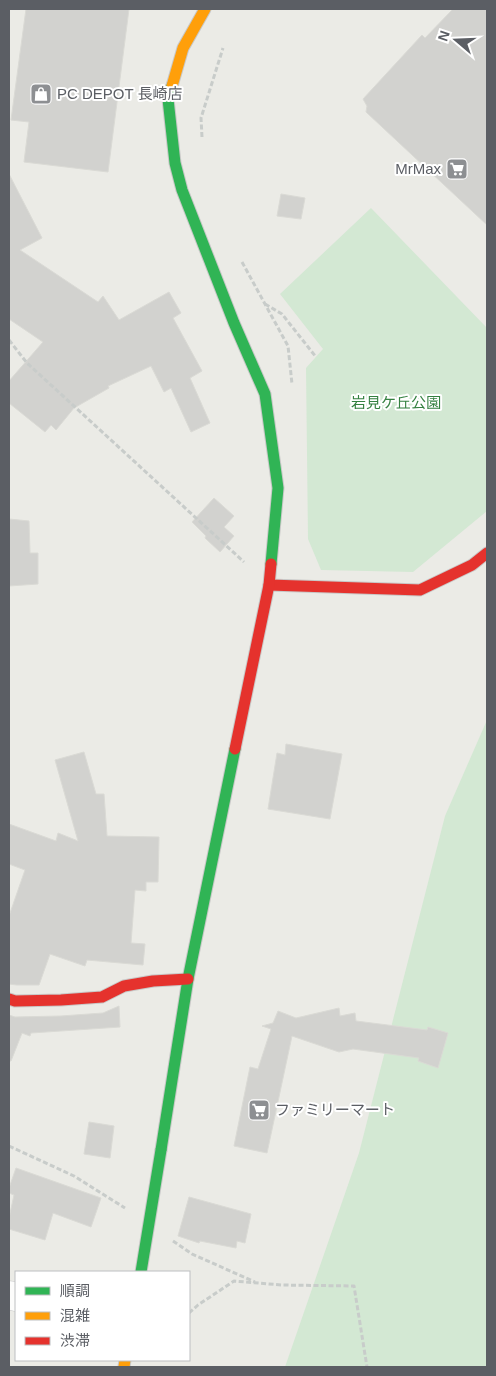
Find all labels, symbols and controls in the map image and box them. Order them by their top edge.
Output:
north arrow [431,15,481,65]
text: N [434,28,453,43]
shop icon: PC DEPOT 長崎店 [29,82,53,106]
place label: PC DEPOT 長崎店 [57,85,183,102]
supermarket icon: MrMax [445,157,469,181]
place label: MrMax [395,160,441,177]
park label: 岩見ケ丘公園 [351,394,441,411]
supermarket icon: ファミリーマート [247,1098,271,1122]
place label: ファミリーマート [275,1101,395,1118]
legend [15,1271,190,1361]
text: 順調 [60,1282,90,1299]
text: 混雑 [60,1307,90,1324]
text: 渋滞 [60,1332,90,1349]

